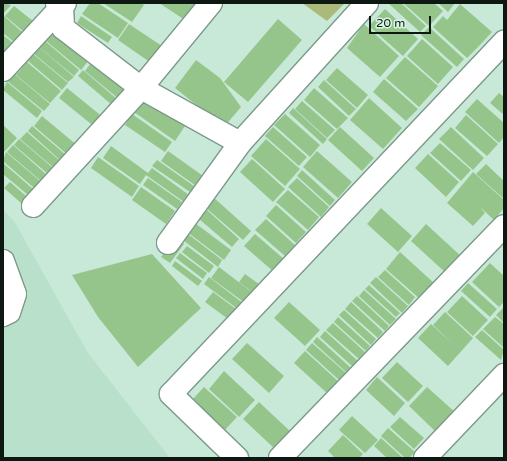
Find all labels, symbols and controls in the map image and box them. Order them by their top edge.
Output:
scale bar [371,8,433,34]
text: 20 m [376,16,405,30]

